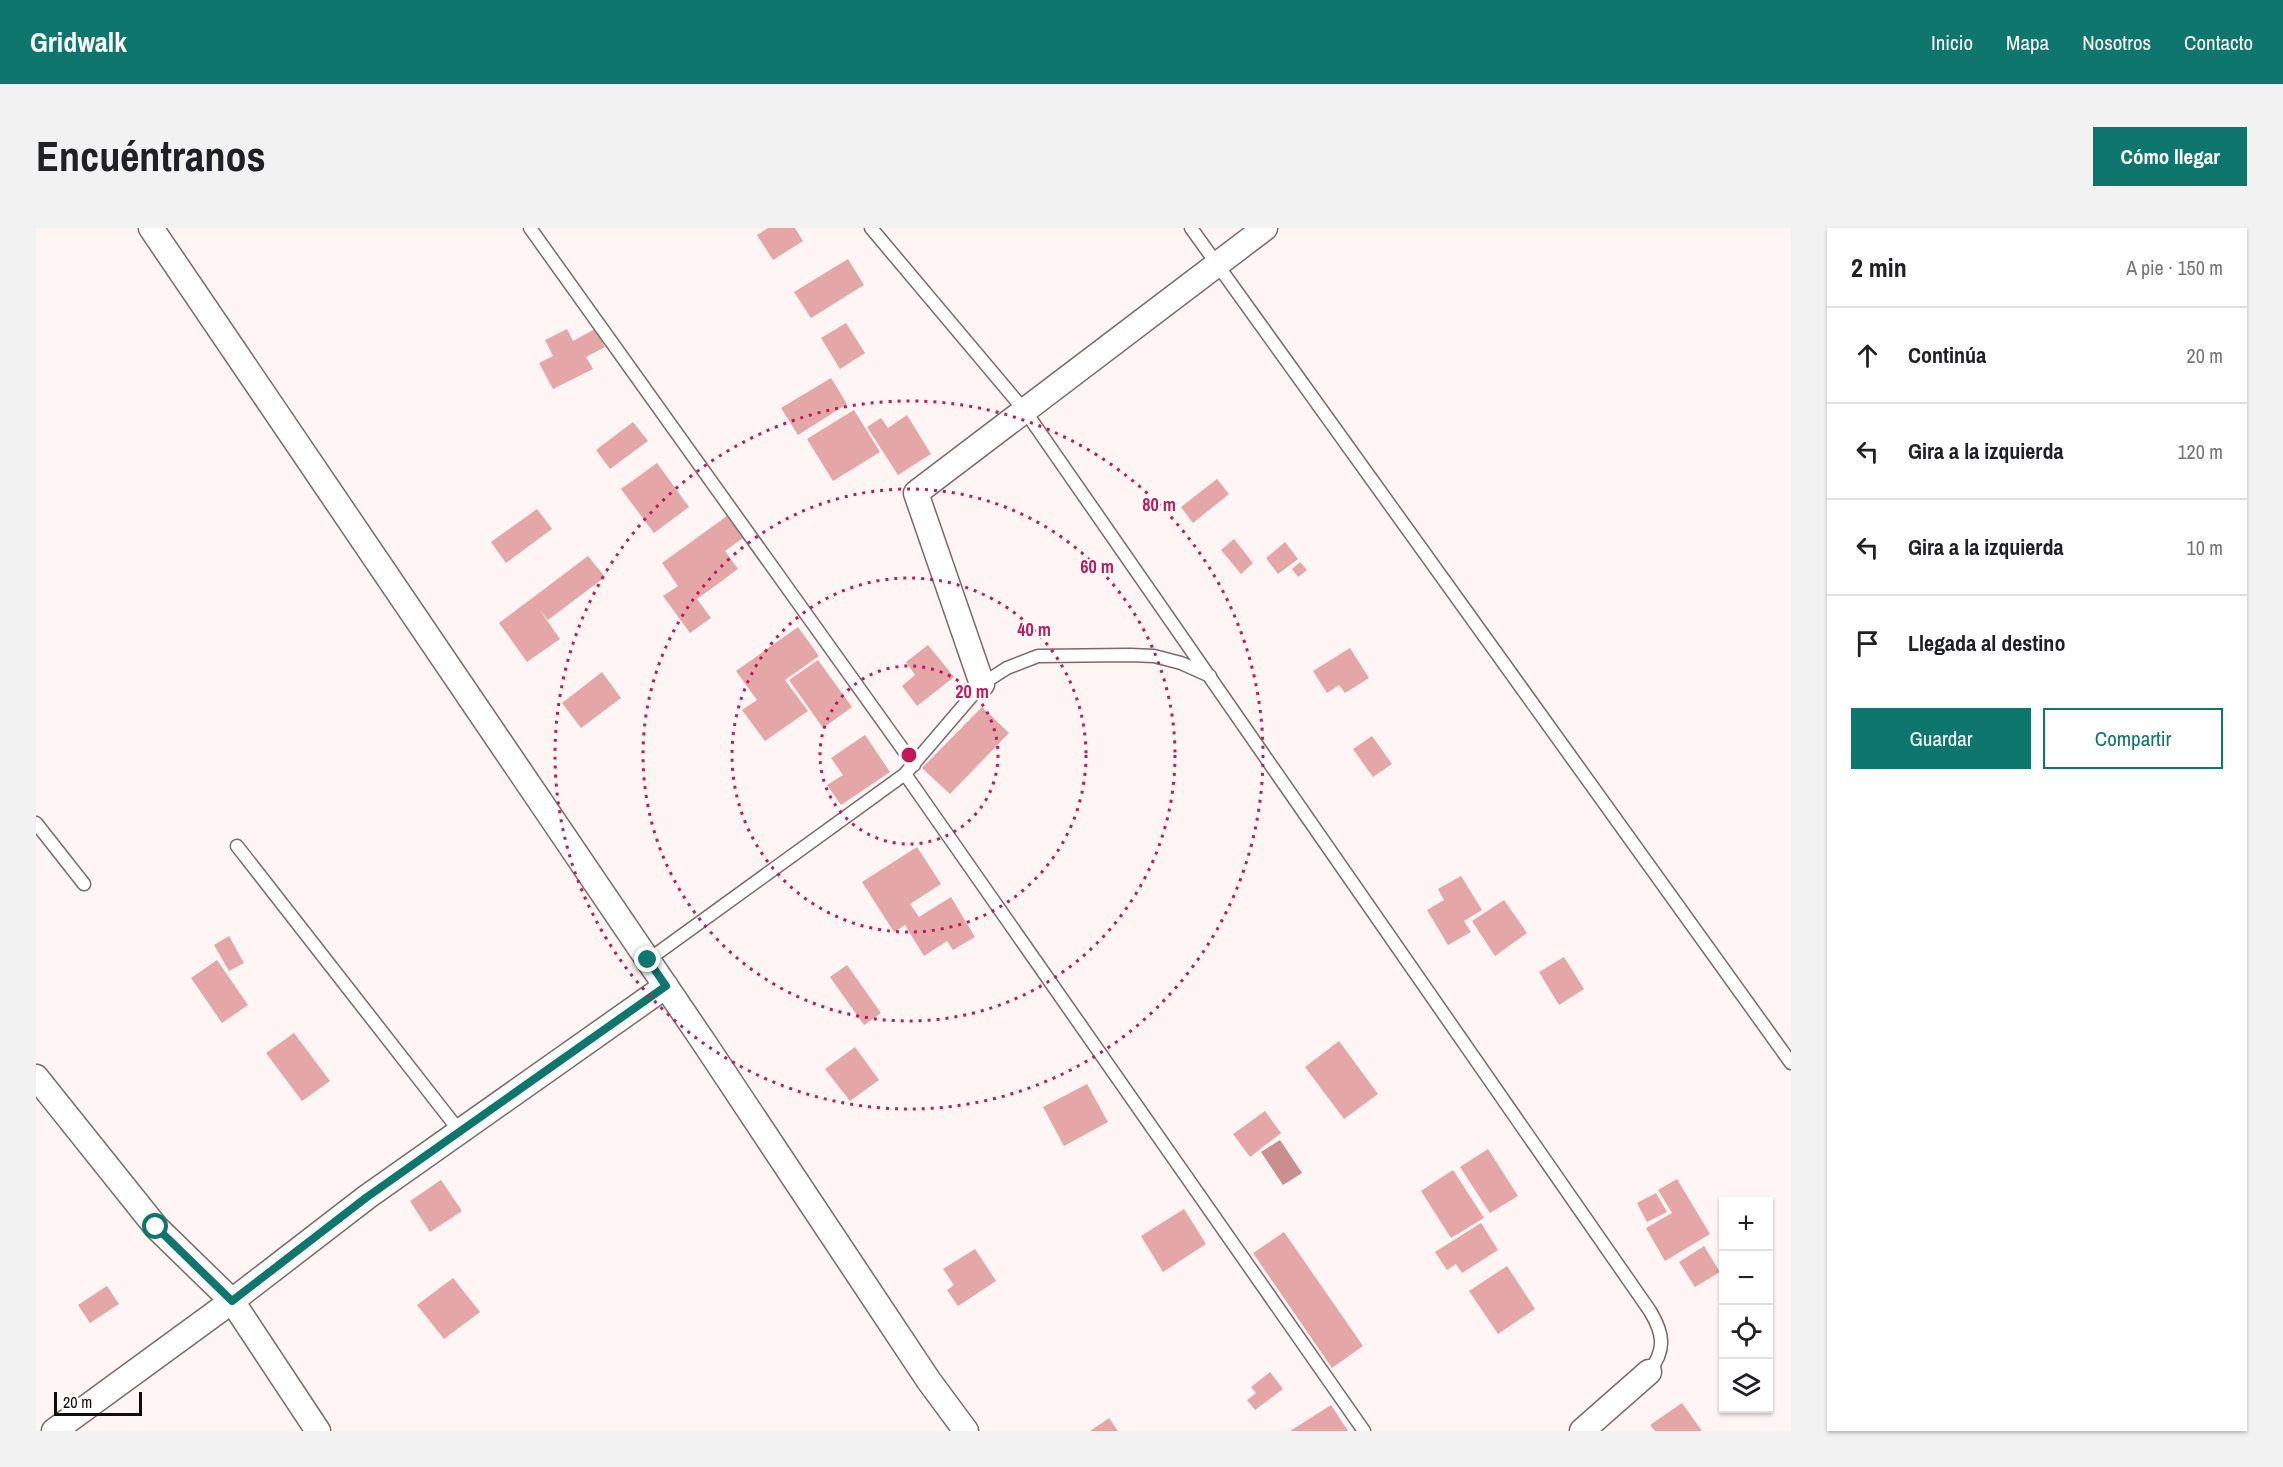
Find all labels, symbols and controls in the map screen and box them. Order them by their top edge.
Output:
text: Gridwalk [30,23,127,61]
text: Inicio [1931,28,1973,57]
text: Mapa [2006,28,2049,57]
text: Nosotros [2082,28,2151,57]
text: Contacto [2184,28,2253,57]
button: Cómo llegar [2093,127,2247,186]
text: Encuéntranos [36,128,266,184]
text: 2 min [1851,250,1907,285]
text: A pie · 150 m [2126,254,2223,281]
icon: ahead [1851,339,1884,372]
text: Continúa [1908,340,1986,370]
text: 20 m [2187,342,2223,369]
icon: left [1851,435,1884,468]
text: Gira a la izquierda [1908,436,2063,466]
text: 120 m [2177,438,2223,465]
text: 80 m [1142,492,1176,517]
icon: left [1851,531,1884,564]
text: Gira a la izquierda [1908,532,2063,562]
text: 10 m [2187,534,2223,561]
text: 60 m [1080,554,1114,579]
text: 40 m [1017,617,1051,642]
icon: arrive [1851,627,1884,660]
text: Llegada al destino [1908,628,2065,658]
text: 20 m [955,679,989,704]
button: Guardar [1851,708,2031,769]
button: Compartir [2043,708,2223,769]
centre of rings [899,745,919,765]
route end [634,946,660,972]
map controls [1719,1197,1773,1413]
button: + [1719,1197,1773,1251]
route start [142,1213,168,1239]
button: − [1719,1251,1773,1305]
button: locate [1719,1305,1773,1359]
button: layers [1719,1359,1773,1413]
scale bar [54,1389,142,1416]
text: 20 m [63,1391,92,1413]

